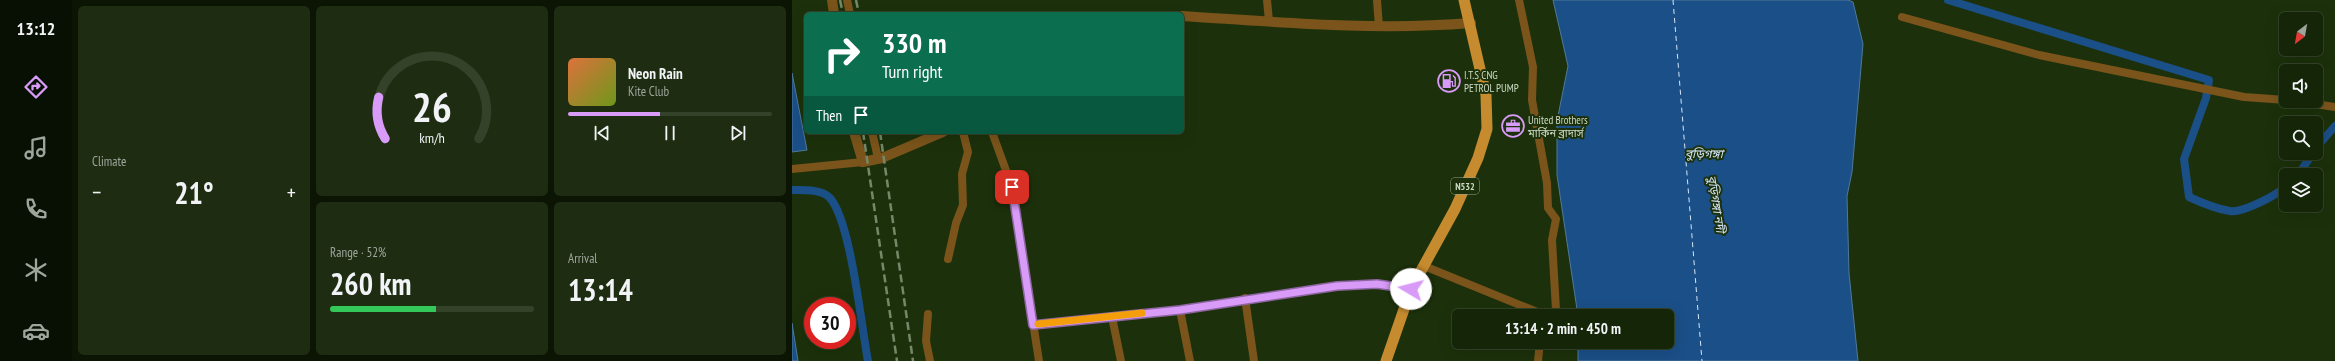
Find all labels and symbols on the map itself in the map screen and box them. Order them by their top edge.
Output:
north arrow [2279,12,2323,56]
fuel station icon: I.T.S CNG PETROL PUMP [1436,68,1462,94]
place label: I.T.S CNG PETROL PUMP [1464,68,1519,95]
office icon: United Brothers মার্কিন ব্রাদার্স [1500,113,1526,139]
place label: United Brothers মার্কিন ব্রাদার্স [1527,113,1588,140]
water label: বুড়িগঙ্গা [1685,146,1726,161]
pin [995,170,1029,204]
water label: বুড়িগঙ্গা নদী [1705,174,1729,236]
road number: N532 [1451,178,1479,194]
position arrow [1390,268,1432,310]
speed limit sign: 30 [804,297,856,349]

